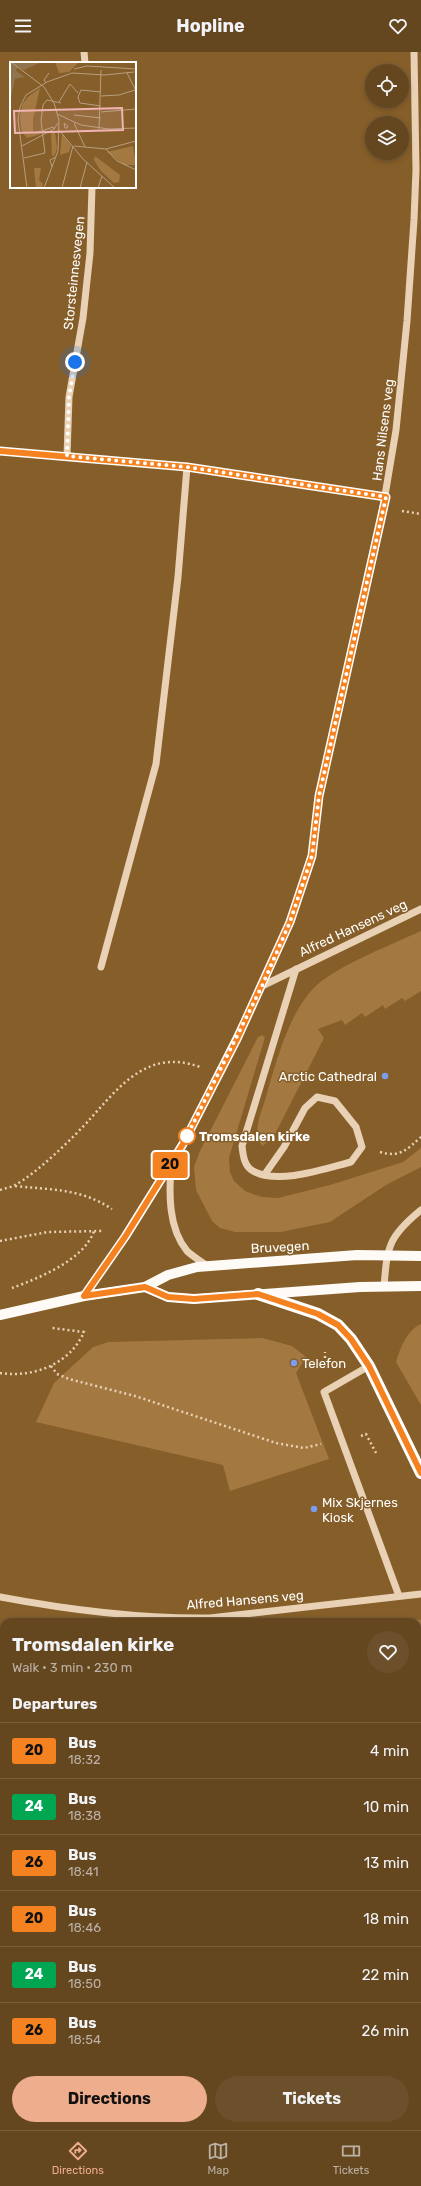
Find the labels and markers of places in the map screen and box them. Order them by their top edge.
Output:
place label: Arctic Cathedral [279,1069,377,1084]
marker: Arctic Cathedral [380,1071,390,1081]
marker: Tromsdalen kirke [178,1127,196,1145]
place label: Tromsdalen kirke [199,1129,310,1144]
place label: Telefon [302,1356,346,1371]
marker: Telefon [289,1358,299,1368]
place label: Mix Skjernes Kiosk [322,1495,398,1525]
marker: Mix Skjernes Kiosk [309,1504,319,1514]

